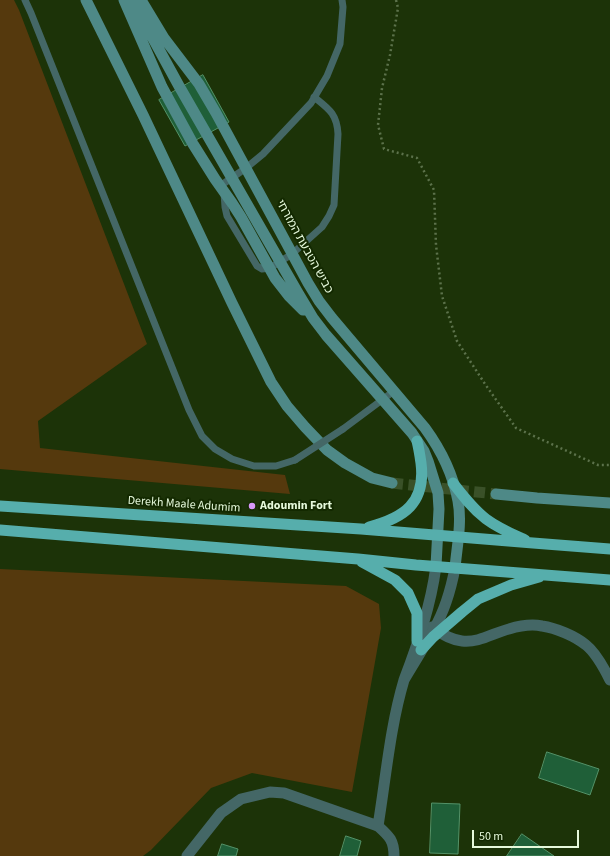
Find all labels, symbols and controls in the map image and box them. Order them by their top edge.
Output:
street label: כביש הטבעת המזרחי [272,198,336,296]
street label: Derekh Maale Adumim [127,494,241,516]
place label: Adoumin Fort [260,499,332,513]
marker: Adoumin Fort [247,501,257,511]
scale bar [474,822,581,848]
text: 50 m [479,828,503,845]

